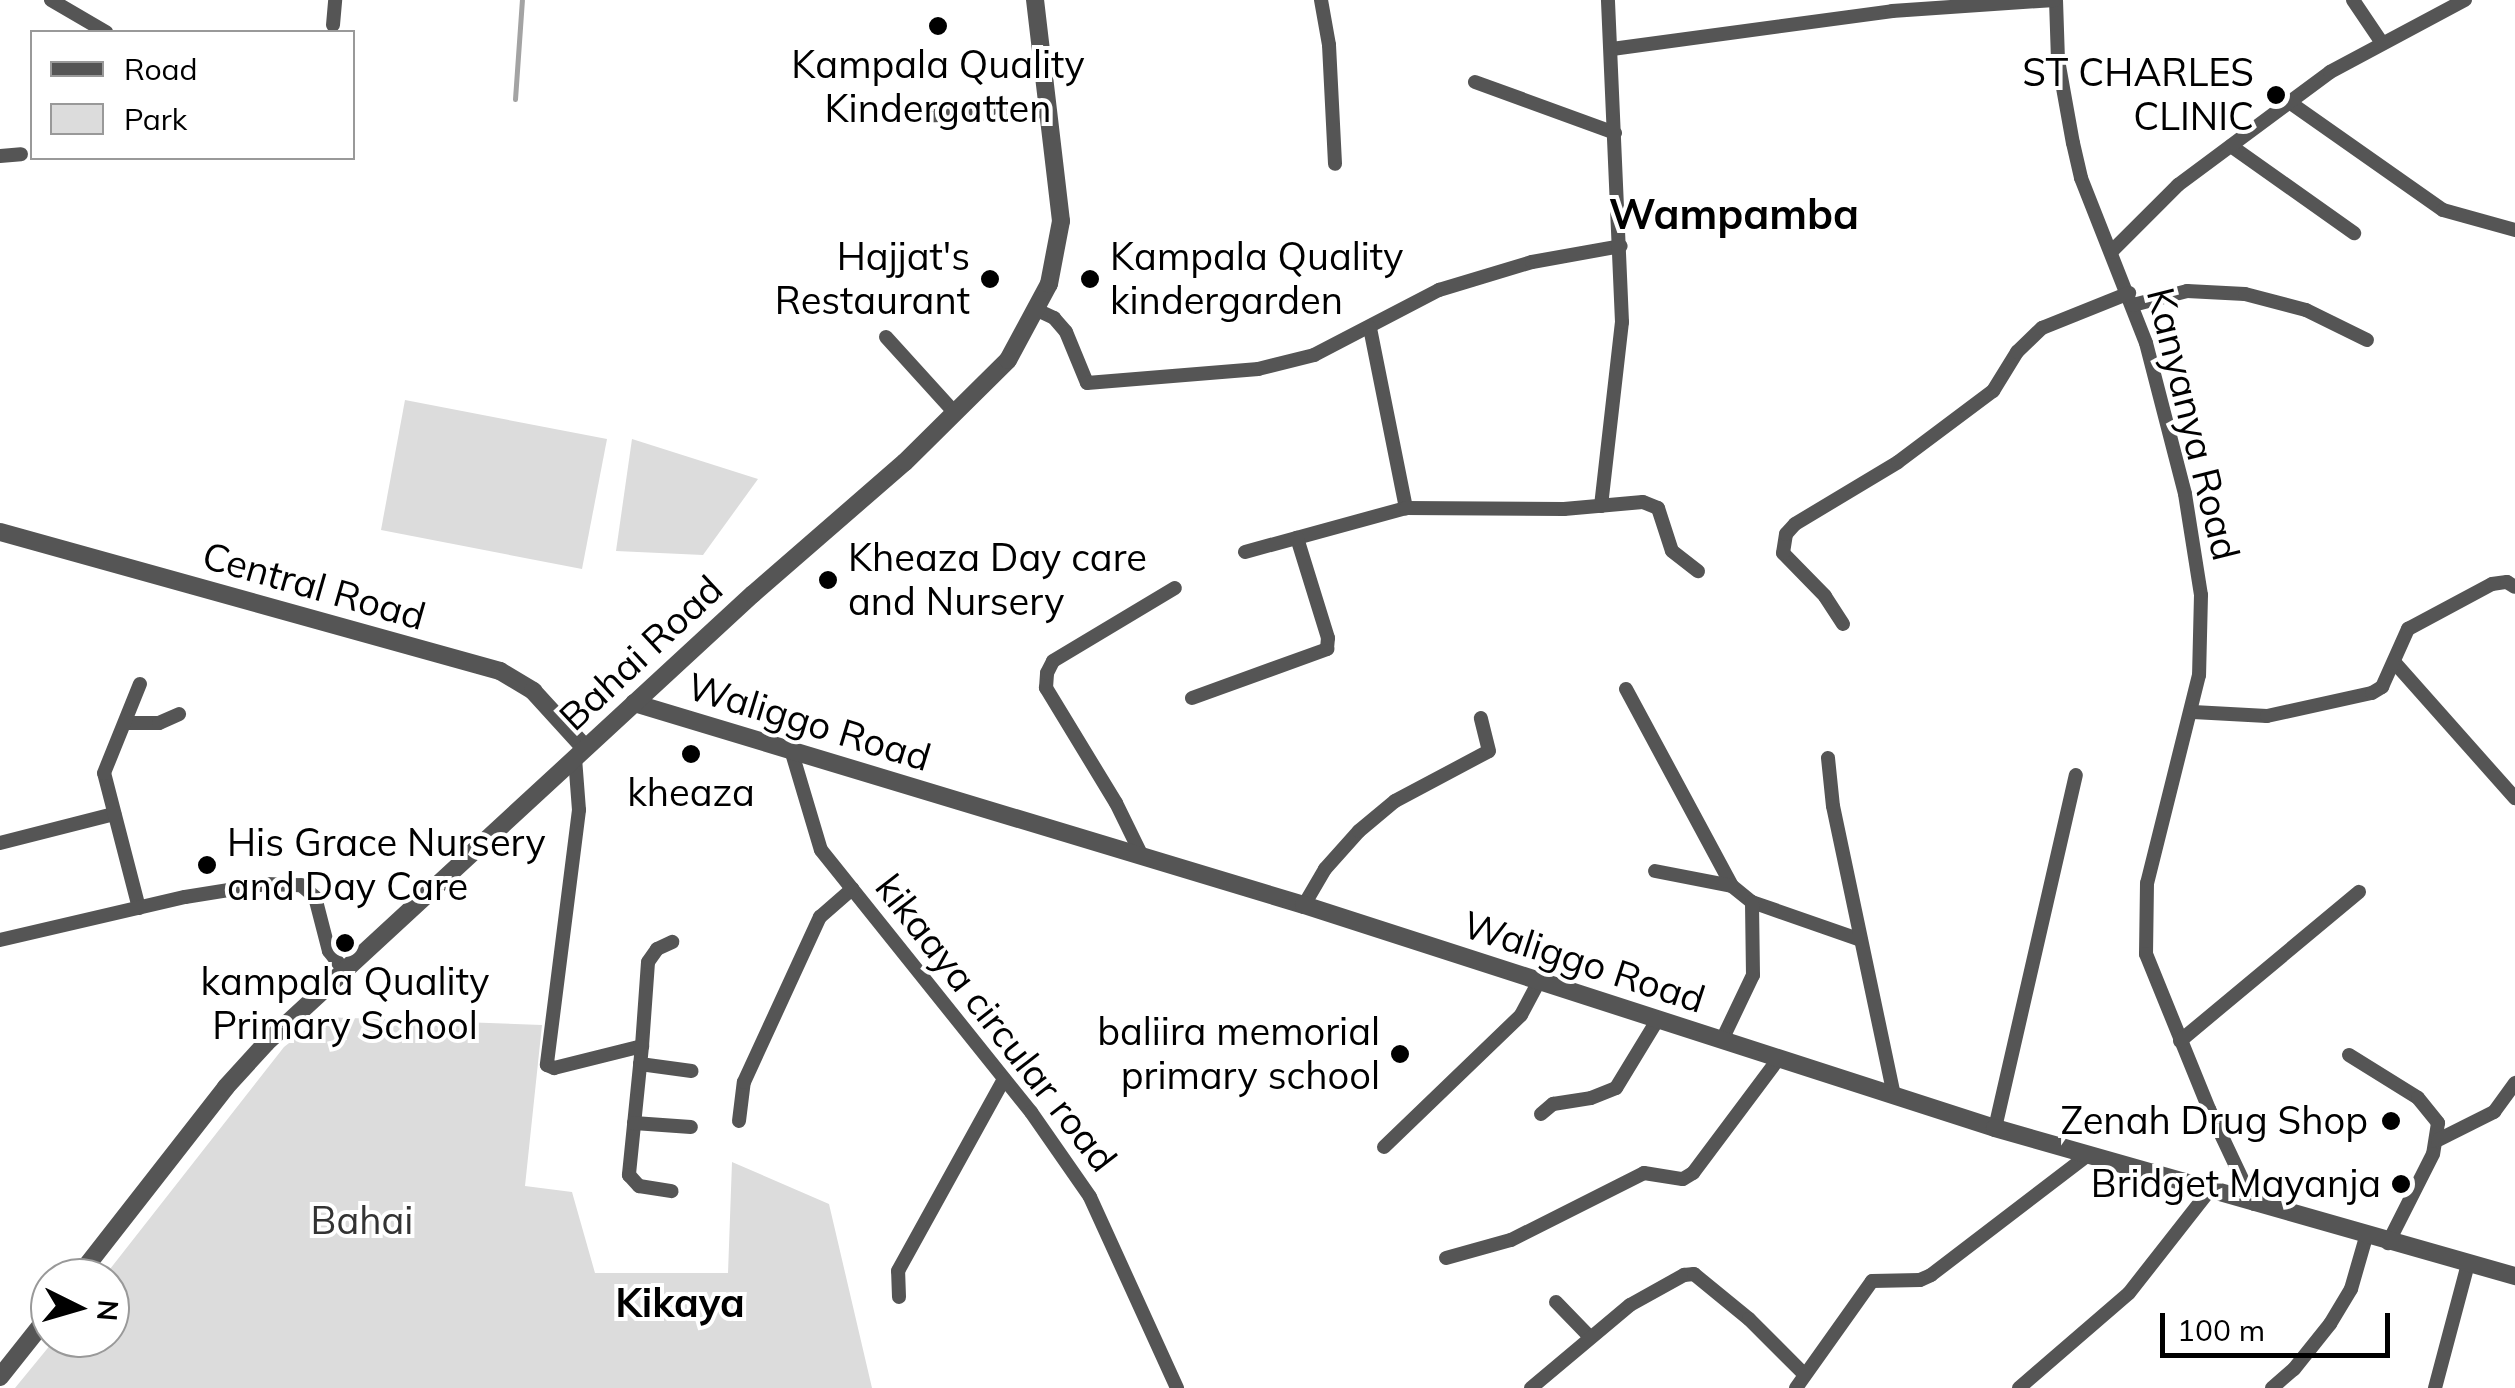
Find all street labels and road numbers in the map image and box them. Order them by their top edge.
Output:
street label: Kanyanya Road [2137,283,2249,565]
street label: Central Road [197,532,431,640]
street label: Bahai Road [550,566,732,740]
street label: Waliggo Road [682,663,936,781]
street label: kikaaya circular road [866,865,1126,1181]
street label: Waliggo Road [1457,901,1711,1023]

